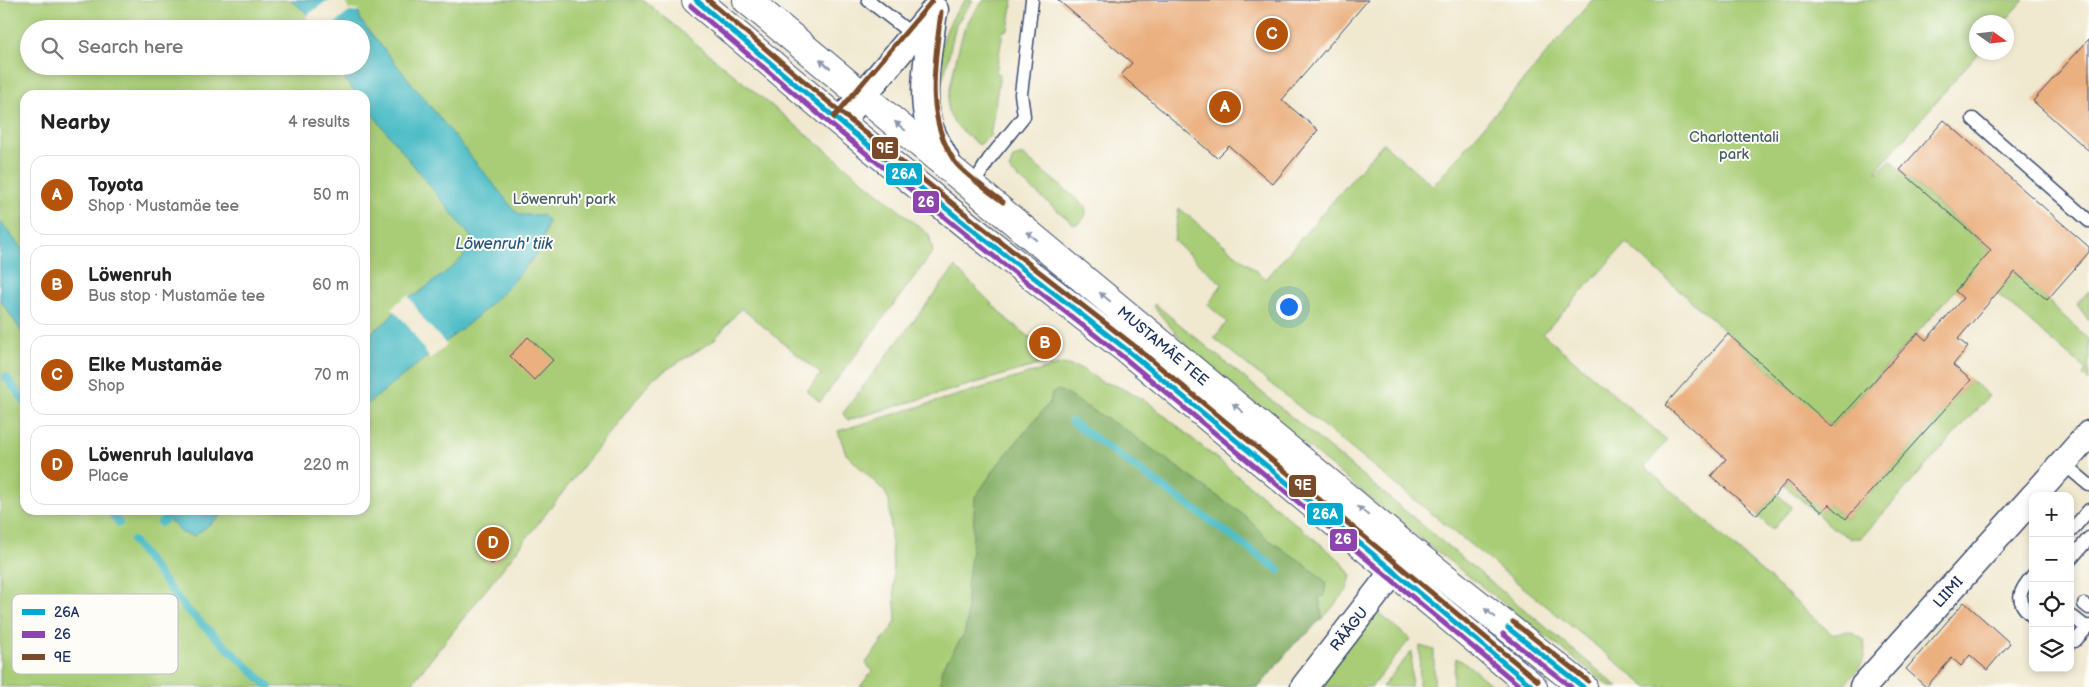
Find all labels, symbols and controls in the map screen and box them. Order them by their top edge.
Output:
pin: C [1256,15,1288,53]
north arrow [1969,15,2014,60]
search box [20,20,370,75]
icon: search [38,34,66,62]
text: Search here [78,36,183,59]
one-way arrow [819,58,832,69]
pin: A [1209,88,1241,126]
text: Nearby [40,110,110,135]
text: 4 results [288,113,350,132]
one-way arrow [893,120,906,131]
park label: Charlottentali park [1689,128,1779,164]
line badge: 9E [871,136,899,160]
text: 9E [876,140,894,157]
line badge: 26A [885,162,923,186]
text: 26A [891,166,917,183]
text: Toyota [88,174,144,197]
text: A [52,186,62,205]
text: 50 m [313,186,349,205]
park label: Löwenruh' park [513,190,616,209]
line badge: 26 [912,190,940,214]
text: 26 [918,194,934,211]
text: Shop · Mustamäe tee [88,197,239,216]
one-way arrow [1025,230,1038,241]
water label: Löwenruh' tiik [455,235,554,254]
text: Löwenruh [88,264,172,287]
text: B [51,276,63,295]
text: 60 m [312,276,349,295]
text: Bus stop · Mustamäe tee [88,287,265,306]
one-way arrow [1099,292,1112,303]
your location [1276,294,1302,320]
street label: MUSTAMÄE TEE [1113,303,1212,390]
pin: B [1029,324,1061,362]
text: Elke Mustamäe [88,354,222,377]
text: C [51,366,63,385]
text: 70 m [314,366,349,385]
text: Shop [88,377,125,396]
one-way arrow [1232,403,1244,414]
text: Löwenruh laululava [88,444,254,467]
text: D [51,456,63,475]
text: 220 m [303,456,349,475]
text: Place [88,467,129,486]
line badge: 9E [1288,474,1317,498]
text: 9E [1294,477,1312,494]
map controls [2029,492,2074,672]
button: + [2029,492,2074,537]
line badge: 26A [1306,502,1344,526]
text: 26A [1312,506,1338,523]
one-way arrow [1357,506,1370,517]
pin: D [477,524,509,562]
line badge: 26 [1329,528,1358,552]
text: 26 [1335,531,1351,548]
button: − [2029,537,2074,582]
street label: LIIMI [1929,573,1968,612]
button: locate [2029,582,2074,627]
legend [12,594,178,674]
text: 26A [54,604,80,621]
street label: RÄÄGU [1326,604,1372,655]
one-way arrow [1484,608,1497,619]
text: 26 [54,626,71,643]
button: layers [2029,627,2074,672]
text: 9E [54,649,71,666]

